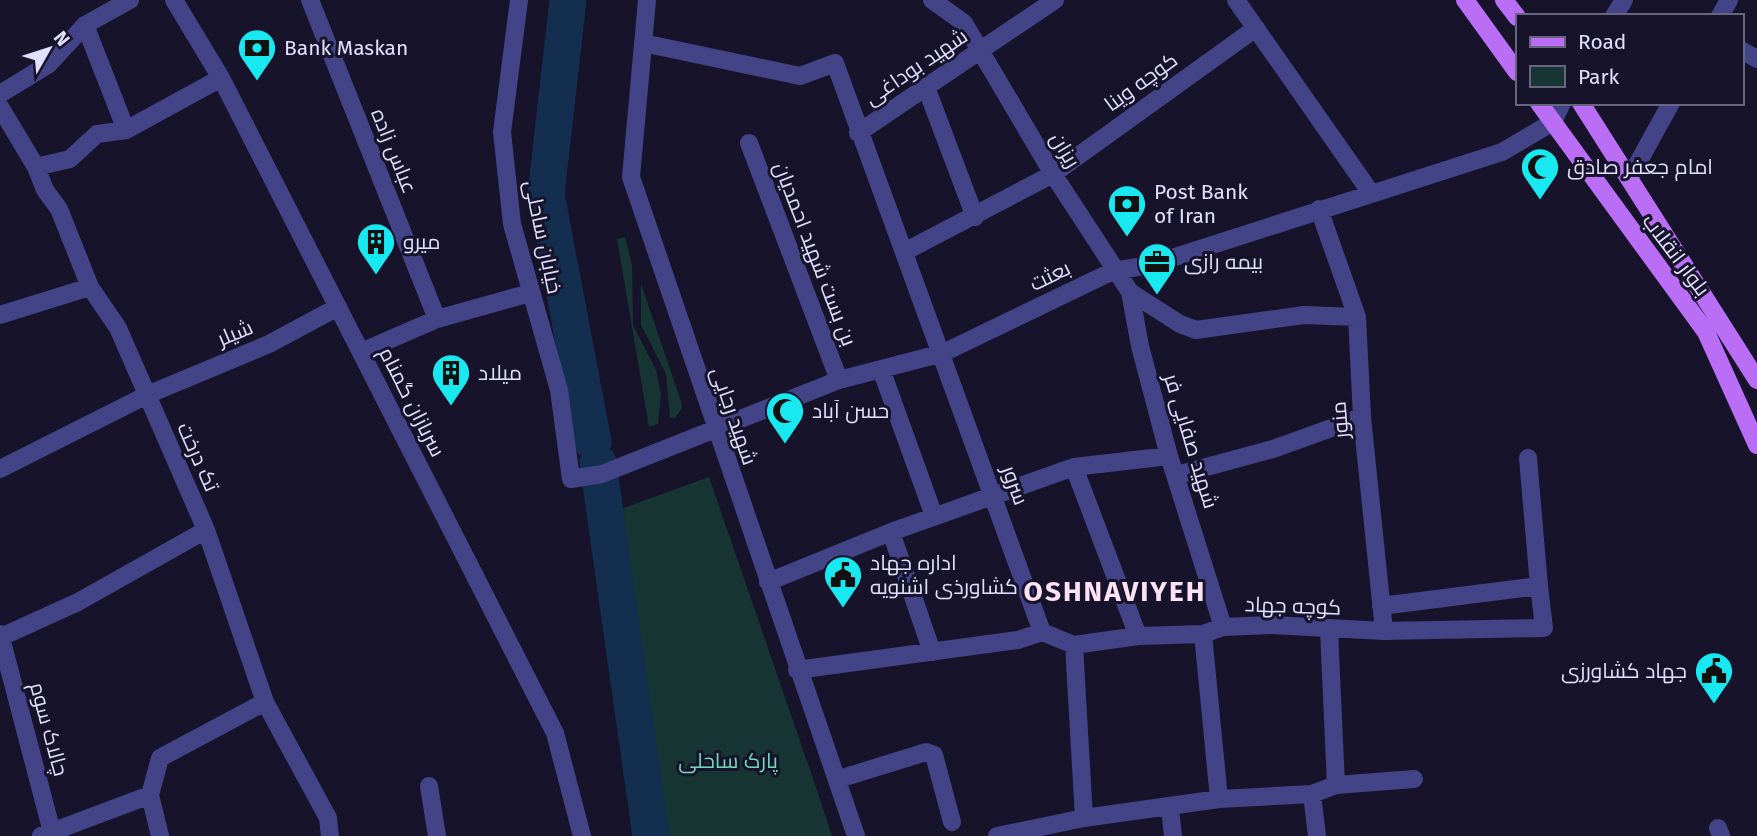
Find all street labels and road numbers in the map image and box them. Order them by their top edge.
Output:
street label: شهید بوداغی [860,23,972,111]
street label: کوچه وینا [1099,47,1183,118]
street label: عباس زاده [365,105,423,197]
street label: ریزان [1044,127,1086,173]
street label: بن بست شهید احمدیان [768,158,862,350]
street label: خیابان ساحلی [518,178,568,296]
street label: بلوار انقلاب [1637,209,1715,301]
street label: بعثت [1025,255,1075,297]
street label: شیلر [212,314,257,352]
street label: سربازان گمنام [372,343,451,462]
street label: شهید رجایی [705,364,763,468]
street label: شهید صفایی فر [1158,369,1224,512]
street label: منور [1325,400,1355,441]
street label: تک درخت [171,418,225,496]
street label: سرور [996,461,1034,508]
street label: کوچه جهاد [1244,591,1342,622]
street label: چالاک سوم [23,679,74,779]

